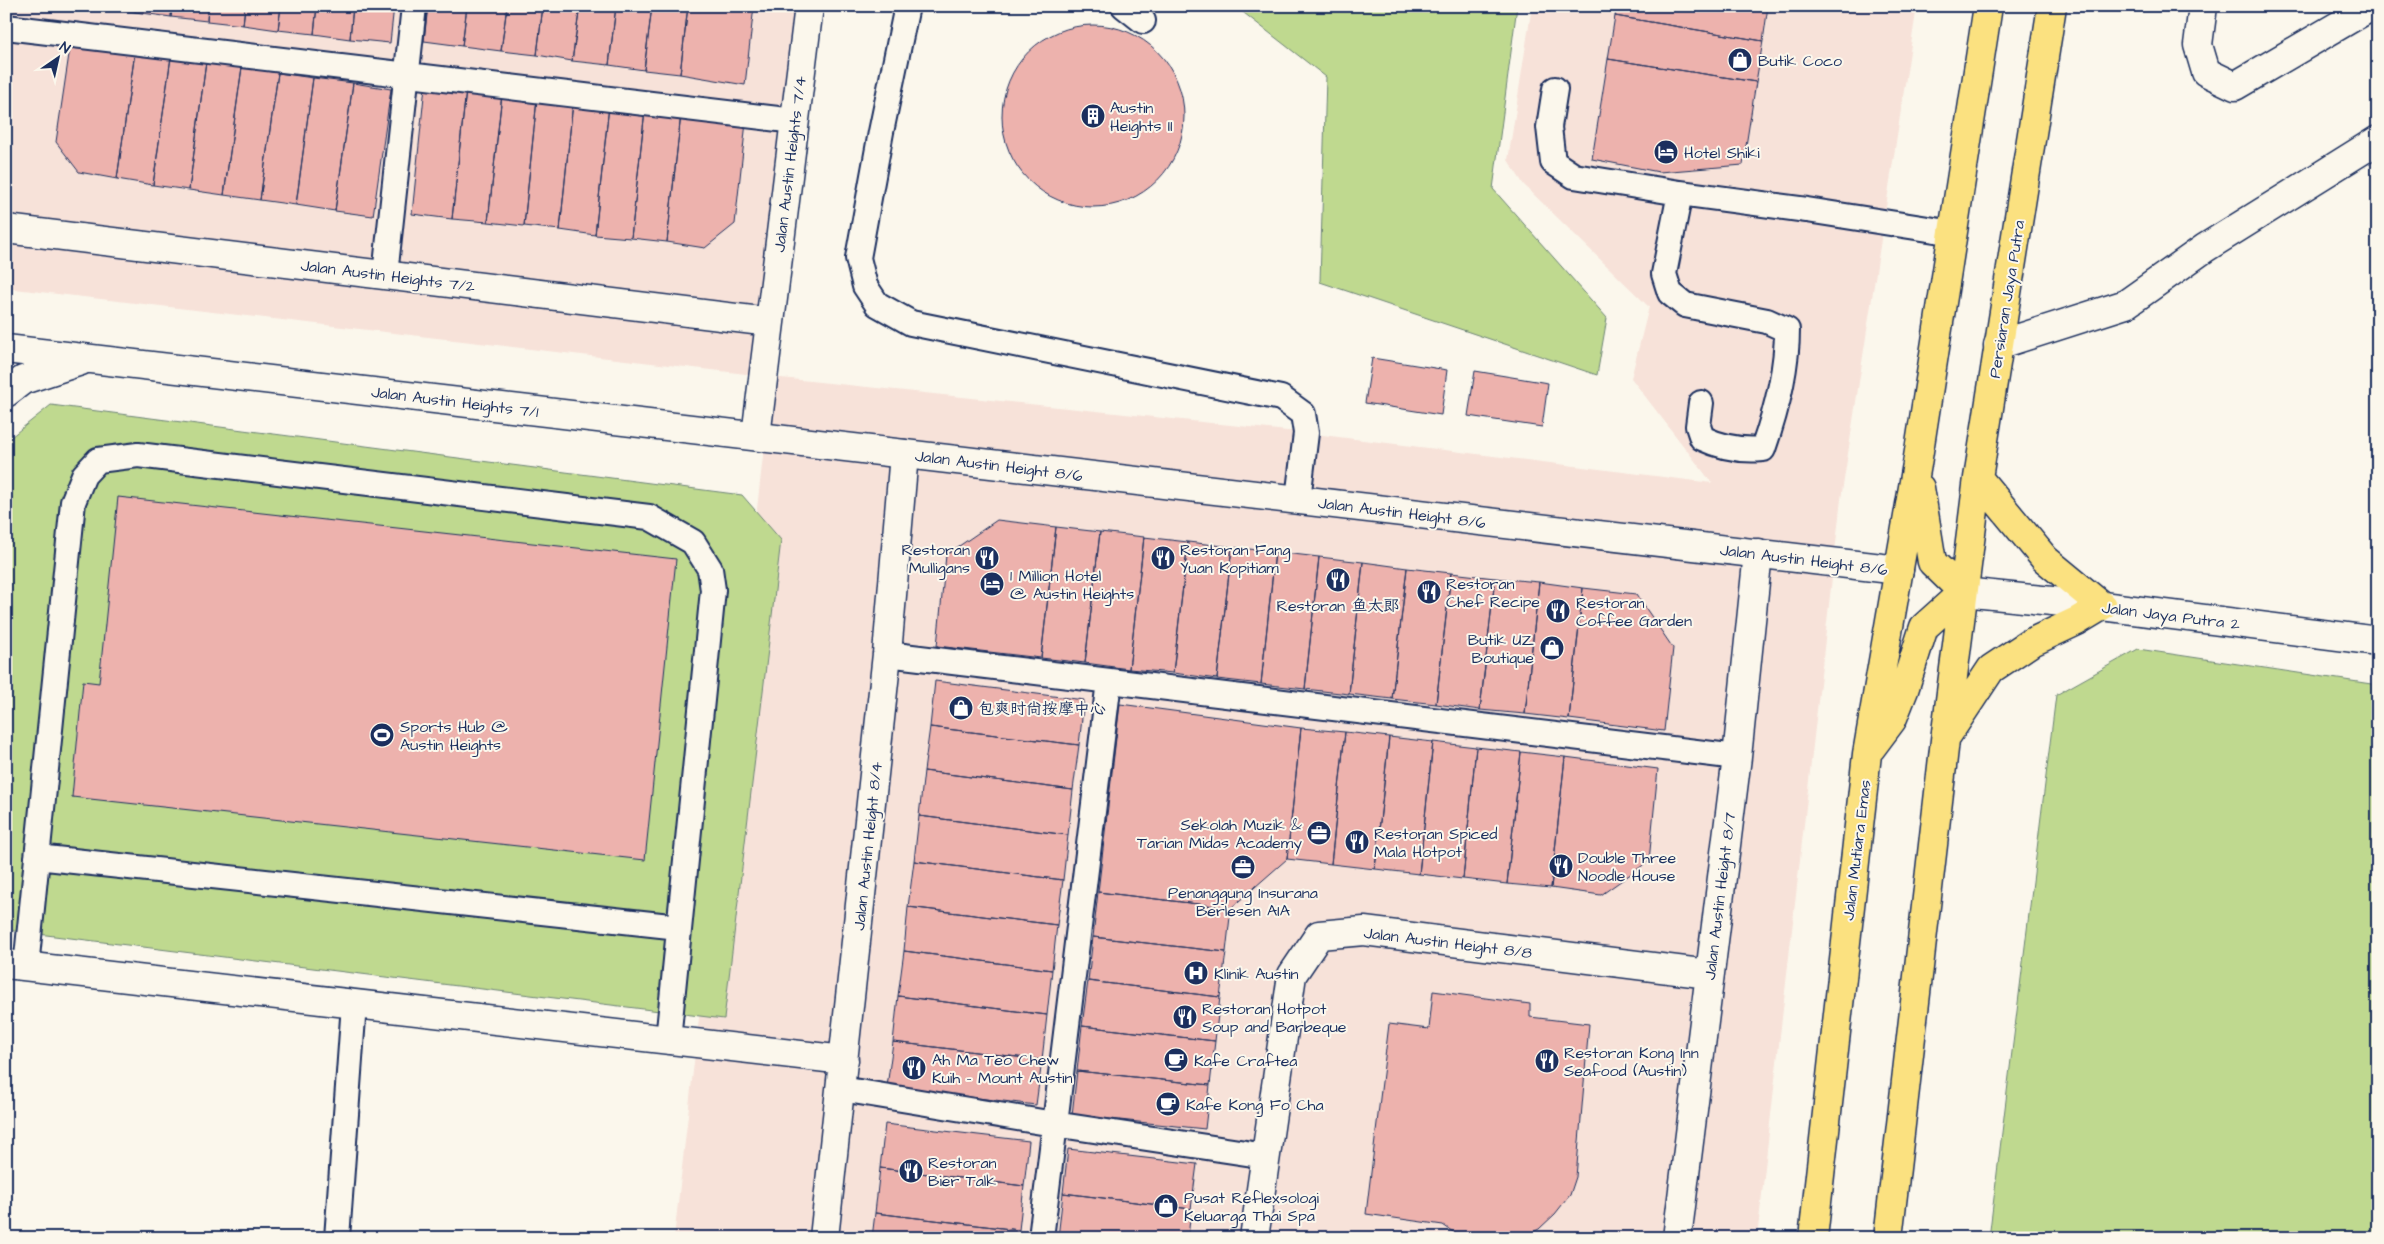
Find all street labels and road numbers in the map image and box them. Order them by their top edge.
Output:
street label: Jalan Austin Heights 7/4 [768,75,813,254]
street label: Persiaran Jaya Putra [1984,219,2031,380]
street label: Jalan Austin Heights 7/2 [299,254,476,299]
street label: Jalan Austin Heights 7/1 [370,381,540,424]
street label: Jalan Austin Height 8/6 [914,445,1084,488]
street label: Jalan Austin Height 8/6 [1317,492,1487,535]
street label: Jalan Austin Height 8/6 [1719,539,1889,582]
street label: Jalan Jaya Putra 2 [2100,597,2241,636]
street label: Jalan Austin Height 8/4 [848,760,889,932]
street label: Jalan Mutiara Emas [1837,779,1877,922]
street label: Jalan Austin Height 8/7 [1699,811,1742,981]
street label: Jalan Austin Height 8/8 [1362,922,1533,965]

